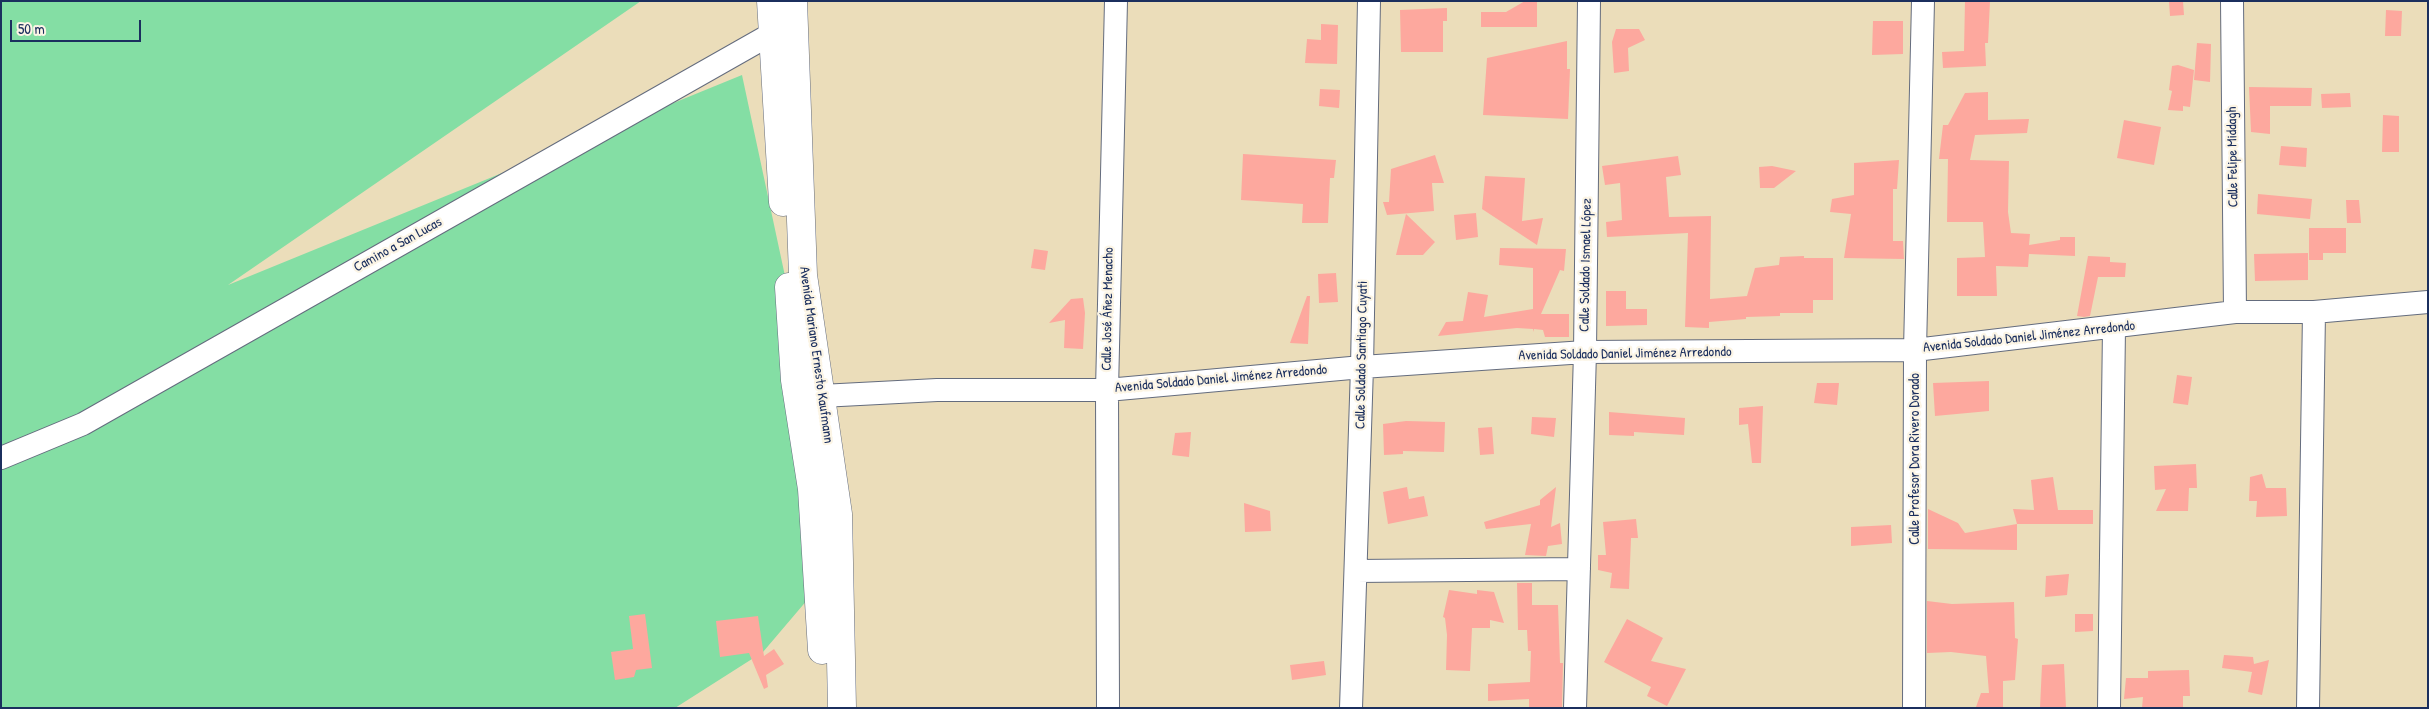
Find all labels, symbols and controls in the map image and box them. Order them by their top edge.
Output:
scale bar [12,10,144,42]
text: 50 m [18,18,45,39]
street label: Calle Felipe Middagh [2224,107,2242,207]
street label: Calle Soldado Ismael López [1576,198,1596,332]
street label: Camino a San Lucas [351,214,445,276]
street label: Calle José Áñez Menacho [1099,247,1117,371]
street label: Avenida Mariano Ernesto Kaufmann [795,266,837,444]
street label: Calle Soldado Santiago Cuyati [1352,281,1372,429]
street label: Avenida Soldado Daniel Jiménez Arredondo [1922,318,2136,356]
street label: Avenida Soldado Daniel Jiménez Arredondo [1518,344,1732,364]
street label: Avenida Soldado Daniel Jiménez Arredondo [1114,361,1328,397]
street label: Calle Profesor Dora Rivero Dorado [1907,373,1923,545]

